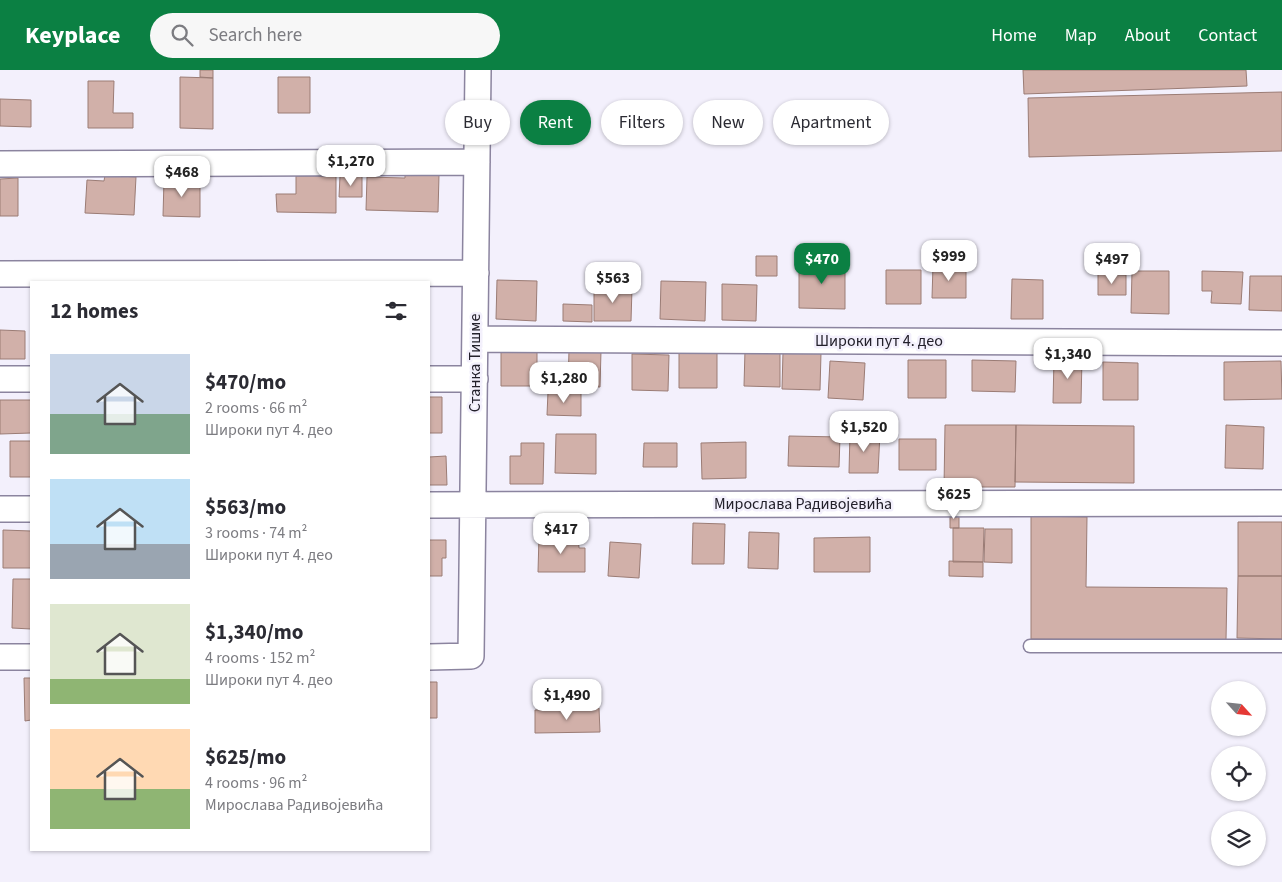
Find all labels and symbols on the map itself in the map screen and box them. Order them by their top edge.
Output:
pin: $1,270 [310,144,392,187]
pin: $468 [152,156,212,198]
pin: $999 [919,240,979,282]
pin: $470 [792,242,852,285]
pin: $497 [1082,242,1142,285]
pin: $563 [583,262,643,304]
street label: Станка Тишме [464,314,486,412]
street label: Широки пут 4. део [815,330,943,352]
pin: $1,340 [1027,338,1109,380]
pin: $1,280 [523,362,605,404]
pin: $1,520 [823,410,905,453]
pin: $625 [924,478,984,520]
street label: Мирослава Радивојевића [714,493,892,515]
pin: $417 [531,512,591,555]
pin: $1,490 [526,678,608,721]
north arrow [1211,681,1266,736]

